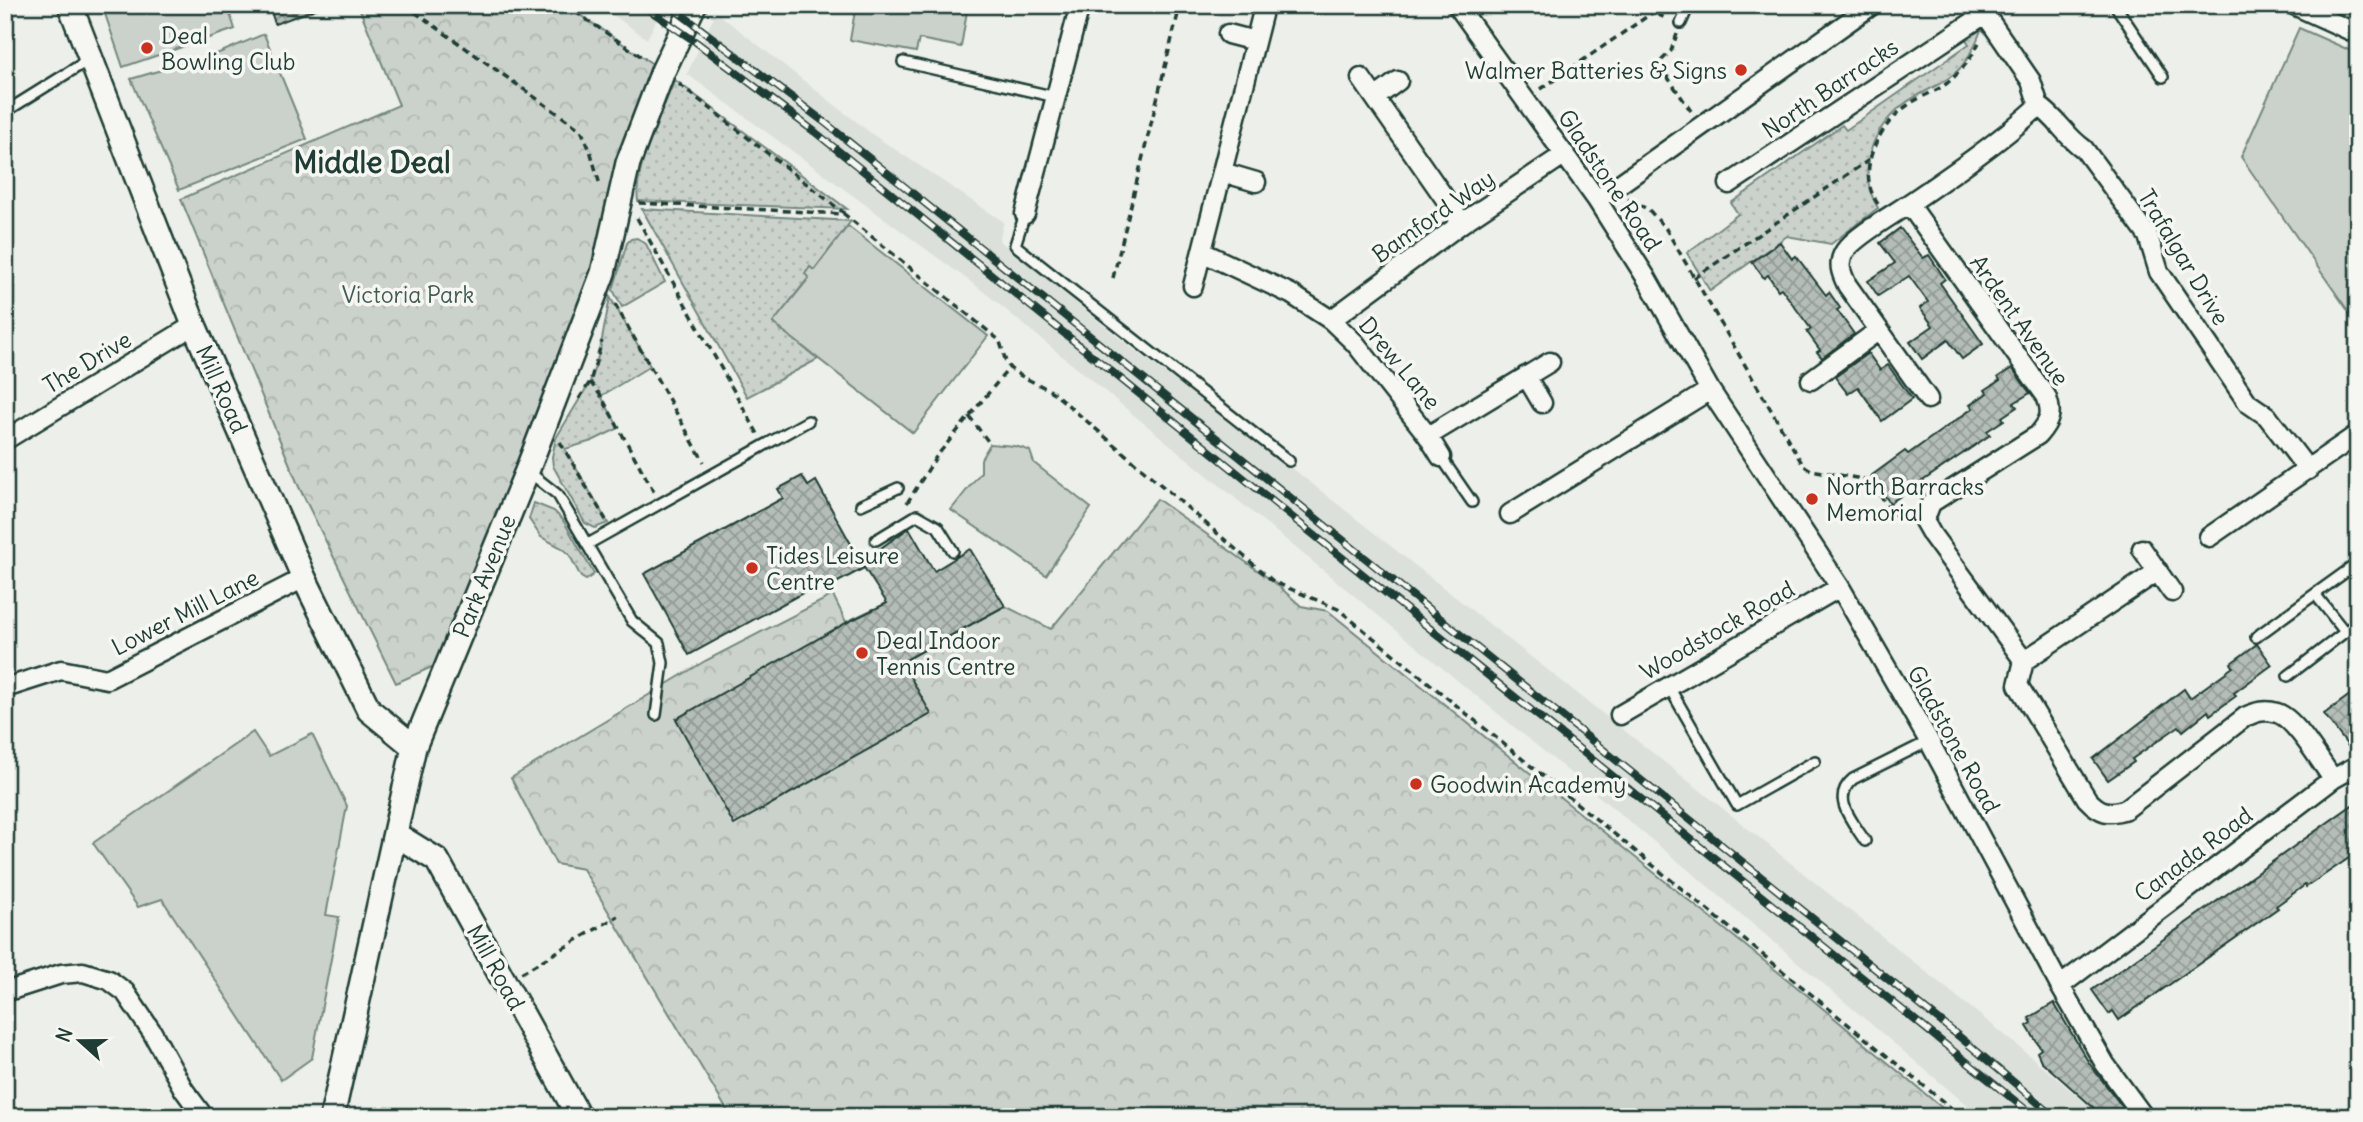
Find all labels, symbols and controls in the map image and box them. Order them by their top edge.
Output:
place label: Deal Bowling Club [161,21,295,76]
street label: North Barracks [1756,32,1904,144]
marker: Deal Bowling Club [139,40,155,56]
place label: Walmer Batteries & Signs [1465,56,1727,85]
marker: Walmer Batteries & Signs [1733,62,1749,78]
street label: Gladstone Road [1552,104,1668,256]
district label: Middle Deal [293,143,451,181]
street label: Bamford Way [1366,163,1500,269]
street label: Trafalgar Drive [2132,184,2236,330]
street label: Ardent Avenue [1964,249,2076,391]
park label: Victoria Park [342,280,474,309]
street label: Drew Lane [1353,311,1447,415]
street label: The Drive [38,324,136,400]
street label: Mill Road [190,340,254,438]
place label: North Barracks Memorial [1826,472,1984,527]
marker: North Barracks Memorial [1804,491,1820,507]
street label: Park Avenue [446,510,522,642]
place label: Tides Leisure Centre [766,541,899,596]
marker: Tides Leisure Centre [744,560,760,576]
street label: Lower Mill Lane [107,562,263,662]
street label: Woodstock Road [1635,574,1799,686]
place label: Deal Indoor Tennis Centre [876,626,1015,681]
marker: Deal Indoor Tennis Centre [854,645,870,661]
street label: Gladstone Road [1901,660,2007,818]
place label: Goodwin Academy [1430,770,1626,799]
marker: Goodwin Academy [1408,776,1424,792]
street label: Canada Road [2128,800,2258,908]
street label: Mill Road [461,919,531,1015]
north arrow [46,1006,116,1076]
text: N [51,1024,78,1045]

